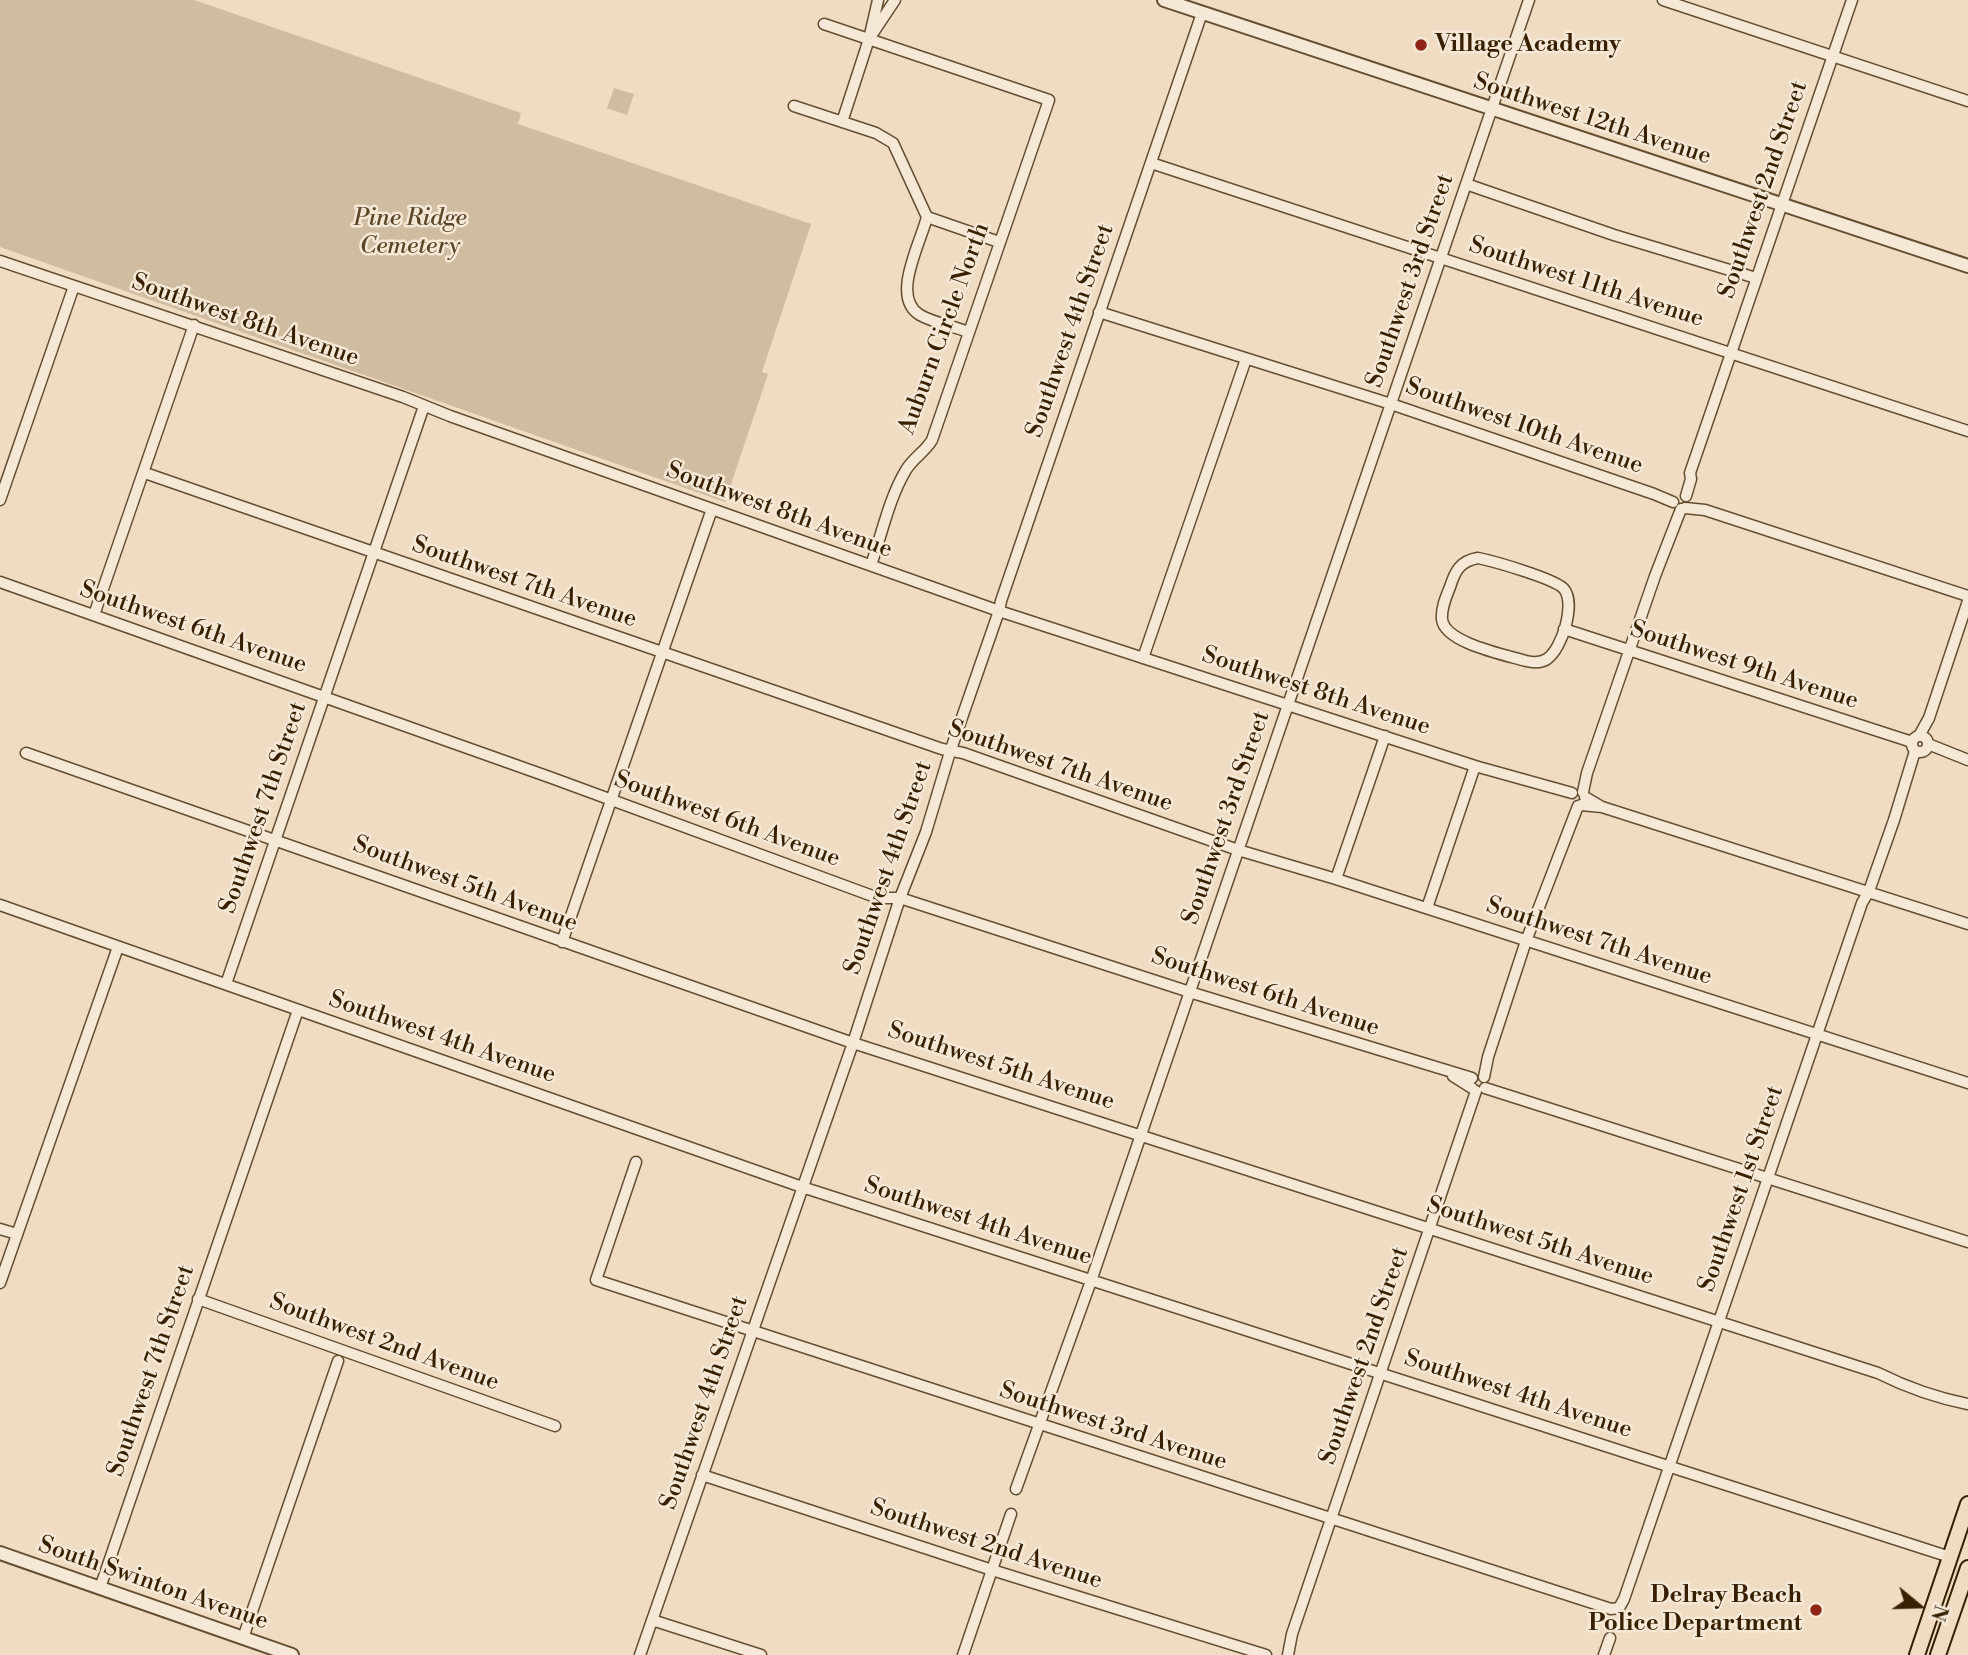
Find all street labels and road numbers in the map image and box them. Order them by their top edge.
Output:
street label: Southwest 12th Avenue [1470,68,1714,172]
street label: Southwest 2nd Street [1713,77,1815,303]
street label: Southwest 3rd Street [1361,171,1461,391]
street label: Auburn Circle North [893,219,997,439]
street label: Southwest 4th Street [1021,220,1121,442]
street label: Southwest 11th Avenue [1465,231,1707,335]
street label: Southwest 8th Avenue [128,269,362,373]
street label: Southwest 10th Avenue [1402,373,1646,481]
street label: Southwest 8th Avenue [662,457,896,565]
street label: Southwest 7th Avenue [408,531,640,635]
street label: Southwest 6th Avenue [76,576,310,680]
street label: Southwest 9th Avenue [1626,615,1862,717]
street label: Southwest 8th Avenue [1198,641,1434,743]
street label: Southwest 7th Street [214,698,314,918]
street label: Southwest 3rd Street [1177,708,1277,928]
street label: Southwest 7th Avenue [944,715,1176,819]
street label: Southwest 4th Street [839,757,939,979]
street label: Southwest 6th Avenue [610,766,844,874]
street label: Southwest 5th Avenue [349,831,581,939]
street label: Southwest 7th Avenue [1482,892,1716,992]
street label: Southwest 6th Avenue [1147,942,1383,1044]
street label: Southwest 4th Avenue [325,986,559,1090]
street label: Southwest 5th Avenue [884,1017,1118,1117]
street label: Southwest 1st Street [1693,1082,1791,1296]
street label: Southwest 4th Avenue [860,1172,1096,1272]
street label: Southwest 5th Avenue [1423,1192,1657,1292]
street label: Southwest 2nd Street [1314,1243,1416,1469]
street label: Southwest 7th Street [102,1261,202,1481]
street label: Southwest 2nd Avenue [265,1288,503,1398]
street label: Southwest 4th Street [655,1292,755,1514]
street label: Southwest 4th Avenue [1400,1345,1636,1445]
street label: Southwest 3rd Avenue [996,1377,1230,1477]
street label: Southwest 2nd Avenue [866,1494,1106,1596]
street label: South Swinton Avenue [34,1531,272,1637]

